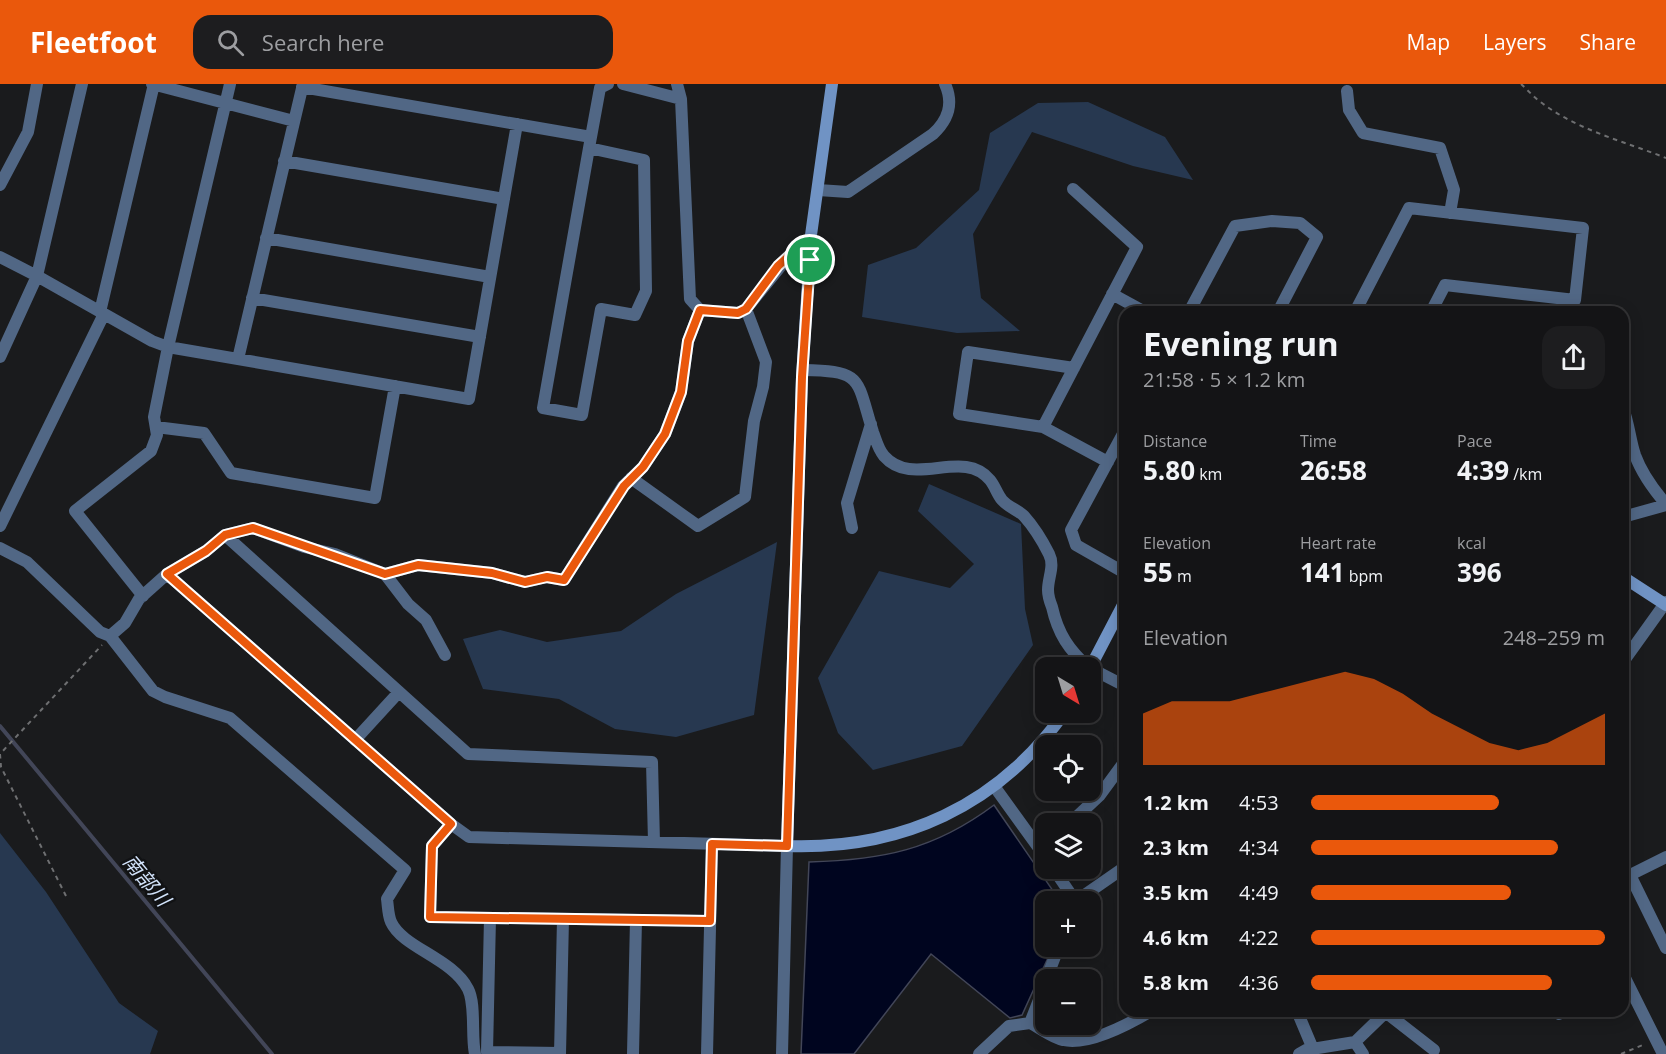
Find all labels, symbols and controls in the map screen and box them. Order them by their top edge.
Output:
search box [193,15,613,69]
text: Fleetfoot [30,23,157,61]
icon: search [214,26,247,59]
text: Search here [262,27,384,57]
text: Map [1407,28,1450,56]
text: Layers [1483,28,1547,56]
text: Share [1580,28,1636,56]
pin [784,234,835,285]
icon: arrive [793,243,826,276]
text: Evening run [1143,321,1339,366]
button: share [1542,326,1605,389]
text: 21:58 · 5 × 1.2 km [1143,366,1305,393]
text: Distance [1143,430,1207,452]
text: Time [1300,430,1337,452]
text: Pace [1457,430,1492,452]
text: 5.80 [1143,452,1195,488]
text: 26:58 [1300,452,1367,488]
text: 4:39 [1457,452,1509,488]
text: km [1195,463,1222,485]
text: /km [1509,463,1542,485]
text: Elevation [1143,532,1211,554]
text: Heart rate [1300,532,1376,554]
text: kcal [1457,532,1486,554]
text: 55 [1143,554,1173,590]
text: 141 [1300,554,1345,590]
text: 396 [1457,554,1502,590]
text: m [1173,565,1192,587]
text: bpm [1345,565,1383,587]
text: Elevation [1143,624,1228,651]
text: 248–259 m [1503,624,1605,651]
north arrow [1035,657,1101,723]
map controls [1035,657,1101,1035]
button: locate [1035,735,1101,801]
text: 1.2 km [1143,789,1209,816]
text: 4:53 [1239,789,1279,816]
button: layers [1035,813,1101,879]
text: 2.3 km [1143,834,1209,861]
text: 4:34 [1239,834,1279,861]
water label: 南部川 [117,848,178,913]
text: 3.5 km [1143,879,1209,906]
text: 4:49 [1239,879,1279,906]
button: + [1035,891,1101,957]
text: 4.6 km [1143,924,1209,951]
text: 4:22 [1239,924,1279,951]
button: − [1035,969,1101,1035]
text: 5.8 km [1143,969,1209,996]
text: 4:36 [1239,969,1279,996]

